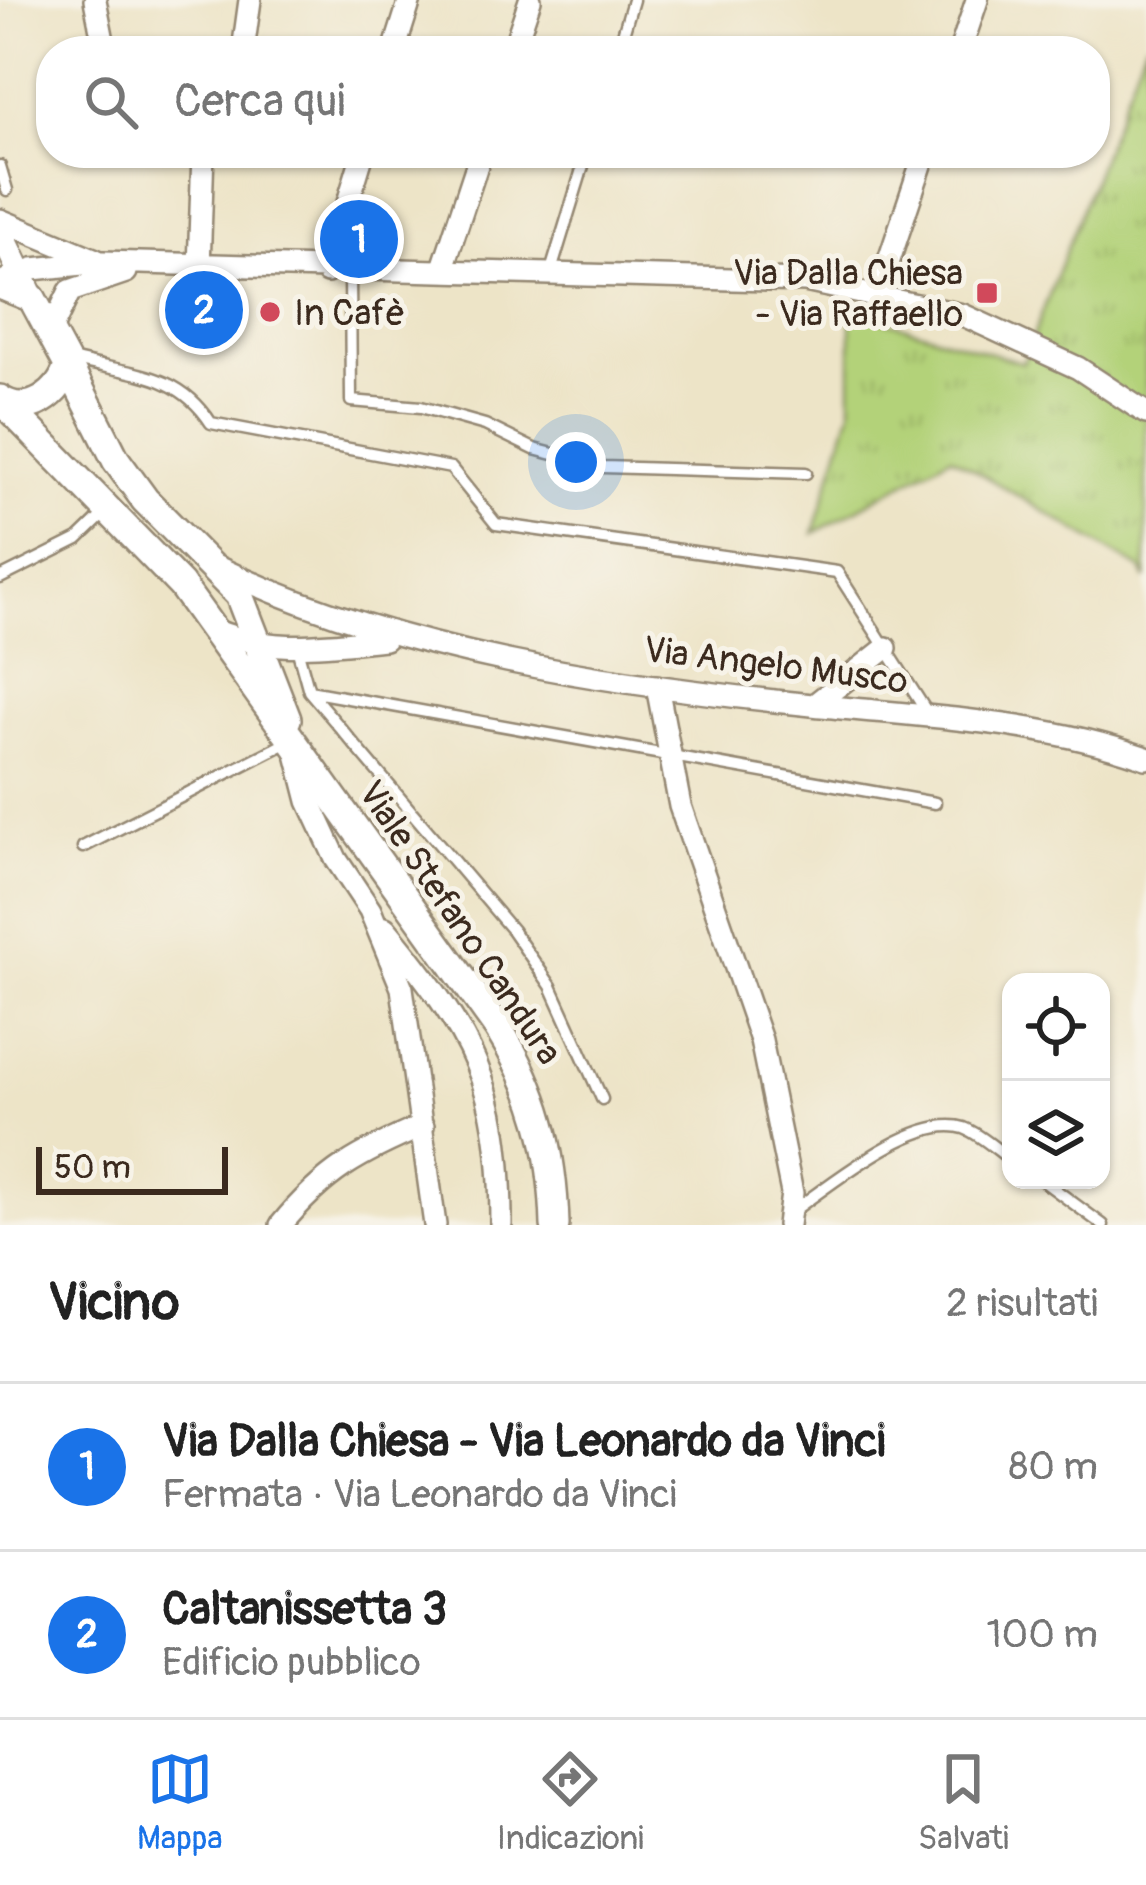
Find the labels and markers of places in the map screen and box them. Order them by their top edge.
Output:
pin: 1 [320,194,398,284]
place label: Via Dalla Chiesa - Via Raffaello [733,251,963,337]
pin: 2 [165,265,243,355]
marker: Via Dalla Chiesa - Via Raffaello [974,280,1000,306]
place label: In Cafè [294,291,405,336]
marker: In Cafè [257,299,283,325]

